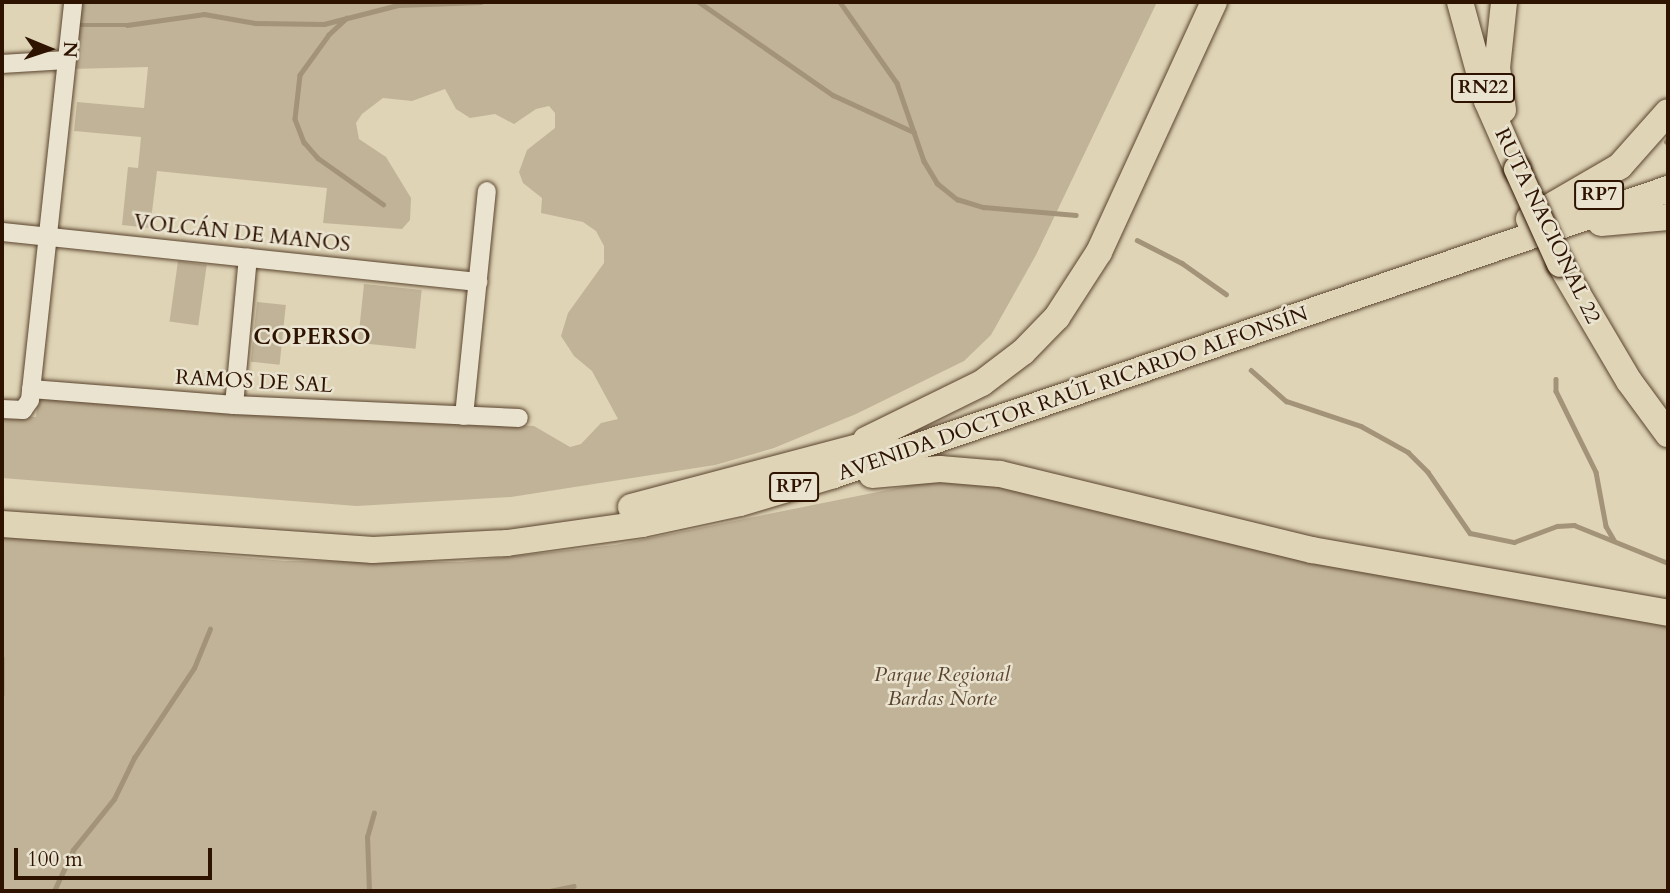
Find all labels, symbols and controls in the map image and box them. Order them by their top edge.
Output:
north arrow [14,14,84,84]
text: N [57,41,83,58]
road number: RN22 [1450,72,1516,104]
street label: RUTA NACIONAL 22 [1489,124,1605,328]
road number: RP7 [1573,180,1625,210]
street label: VOLCÁN DE MANOS [132,210,352,258]
street label: AVENIDA DOCTOR RAÚL RICARDO ALFONSÍN [835,301,1311,487]
district label: COPERSO [253,323,371,351]
street label: RAMOS DE SAL [175,365,333,399]
road number: RP7 [768,472,820,502]
park label: Parque Regional Bardas Norte [874,662,1010,712]
scale bar [18,834,215,878]
text: 100 m [27,845,83,874]

